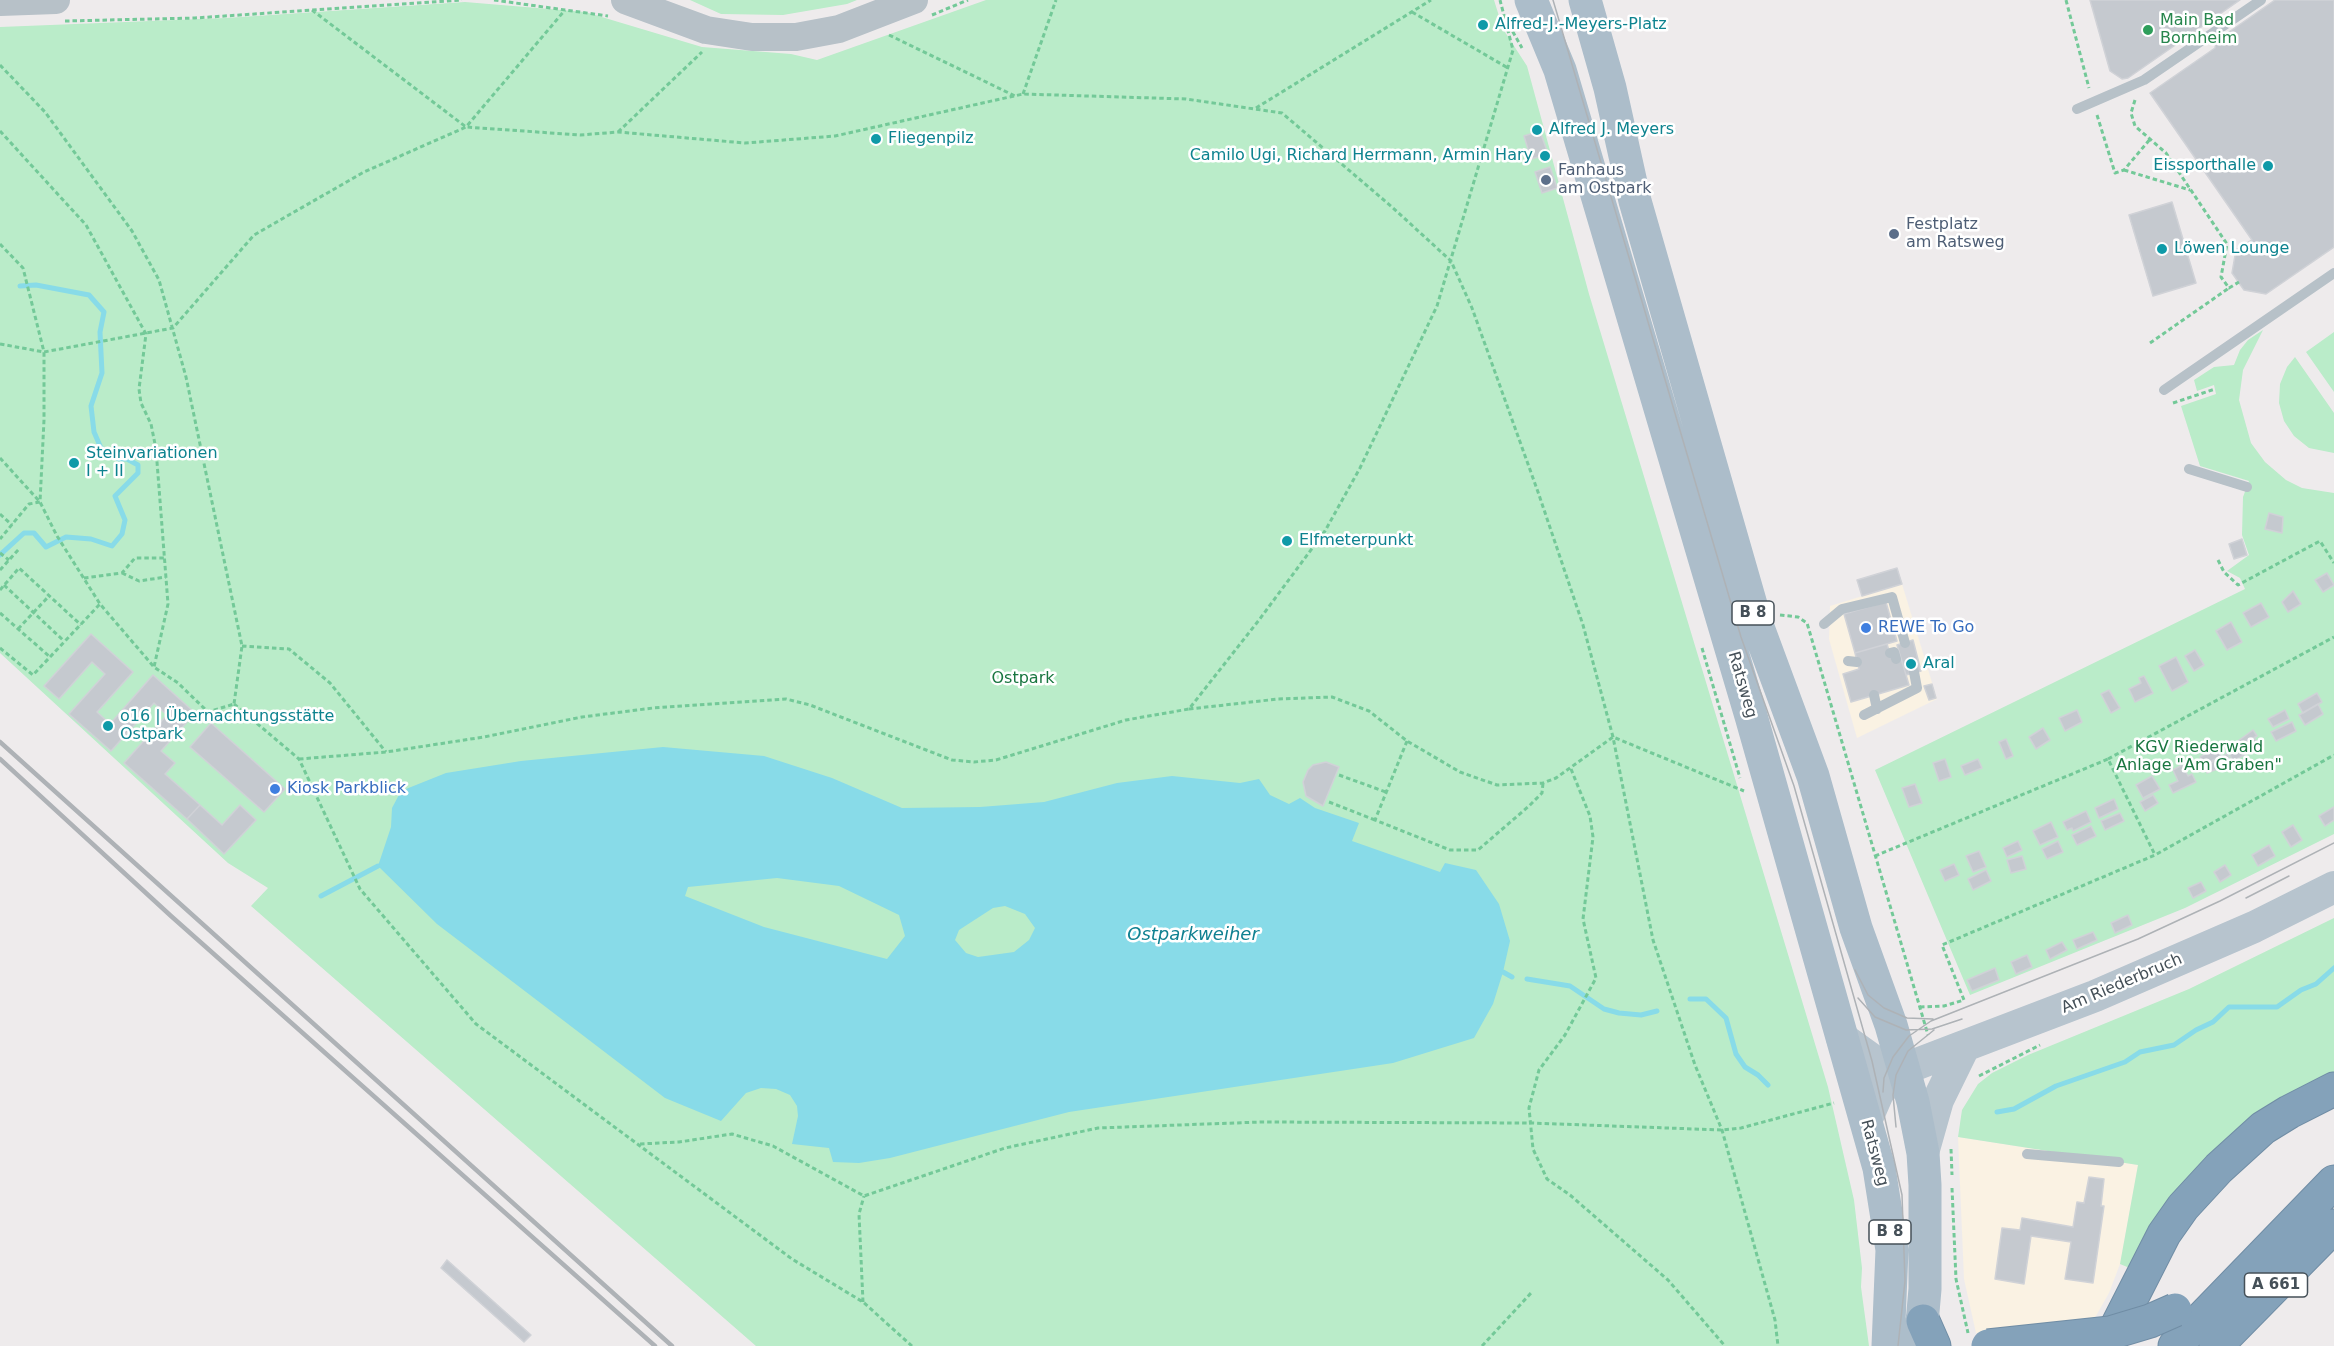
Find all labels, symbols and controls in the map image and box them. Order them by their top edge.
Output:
place label: Main Bad Bornheim [2160,11,2237,49]
place label: Alfred-J.-Meyers-Platz [1495,15,1667,35]
marker: Alfred-J.-Meyers-Platz [1476,18,1490,32]
marker: Main Bad Bornheim [2141,23,2155,37]
place label: Alfred J. Meyers [1549,120,1674,140]
marker: Alfred J. Meyers [1530,123,1544,137]
place label: Fliegenpilz [888,129,974,149]
marker: Fliegenpilz [869,132,883,146]
place label: Camilo Ugi, Richard Herrmann, Armin Hary [1190,146,1533,166]
marker: Camilo Ugi, Richard Herrmann, Armin Hary [1538,149,1552,163]
place label: Eissporthalle [2153,156,2256,176]
marker: Eissporthalle [2261,159,2275,173]
place label: Fanhaus am Ostpark [1558,161,1651,199]
marker: Fanhaus am Ostpark [1539,173,1553,187]
place label: Festplatz am Ratsweg [1906,215,2005,253]
marker: Festplatz am Ratsweg [1887,227,1901,241]
place label: Löwen Lounge [2174,239,2289,259]
marker: Löwen Lounge [2155,242,2169,256]
place label: Steinvariationen I + II [86,444,218,482]
marker: Steinvariationen I + II [67,456,81,470]
place label: Elfmeterpunkt [1299,531,1413,551]
marker: Elfmeterpunkt [1280,534,1294,548]
road number: B 8 [1732,601,1774,625]
place label: REWE To Go [1878,618,1974,638]
marker: REWE To Go [1859,621,1873,635]
street label: Ratsweg [1723,650,1761,720]
place label: Aral [1923,654,1955,674]
marker: Aral [1904,657,1918,671]
park label: Ostpark [991,669,1055,689]
place label: o16 | Übernachtungsstätte Ostpark [120,707,334,745]
marker: o16 | Übernachtungsstätte Ostpark [101,719,115,733]
park label: KGV Riederwald Anlage "Am Graben" [2116,738,2282,776]
place label: Kiosk Parkblick [287,779,406,799]
marker: Kiosk Parkblick [268,782,282,796]
water label: Ostparkweiher [1127,924,1259,946]
street label: Am Riederbruch [2059,950,2185,1018]
street label: Ratsweg [1856,1118,1892,1188]
road number: B 8 [1869,1220,1911,1244]
road number: A 661 [2244,1273,2308,1297]

